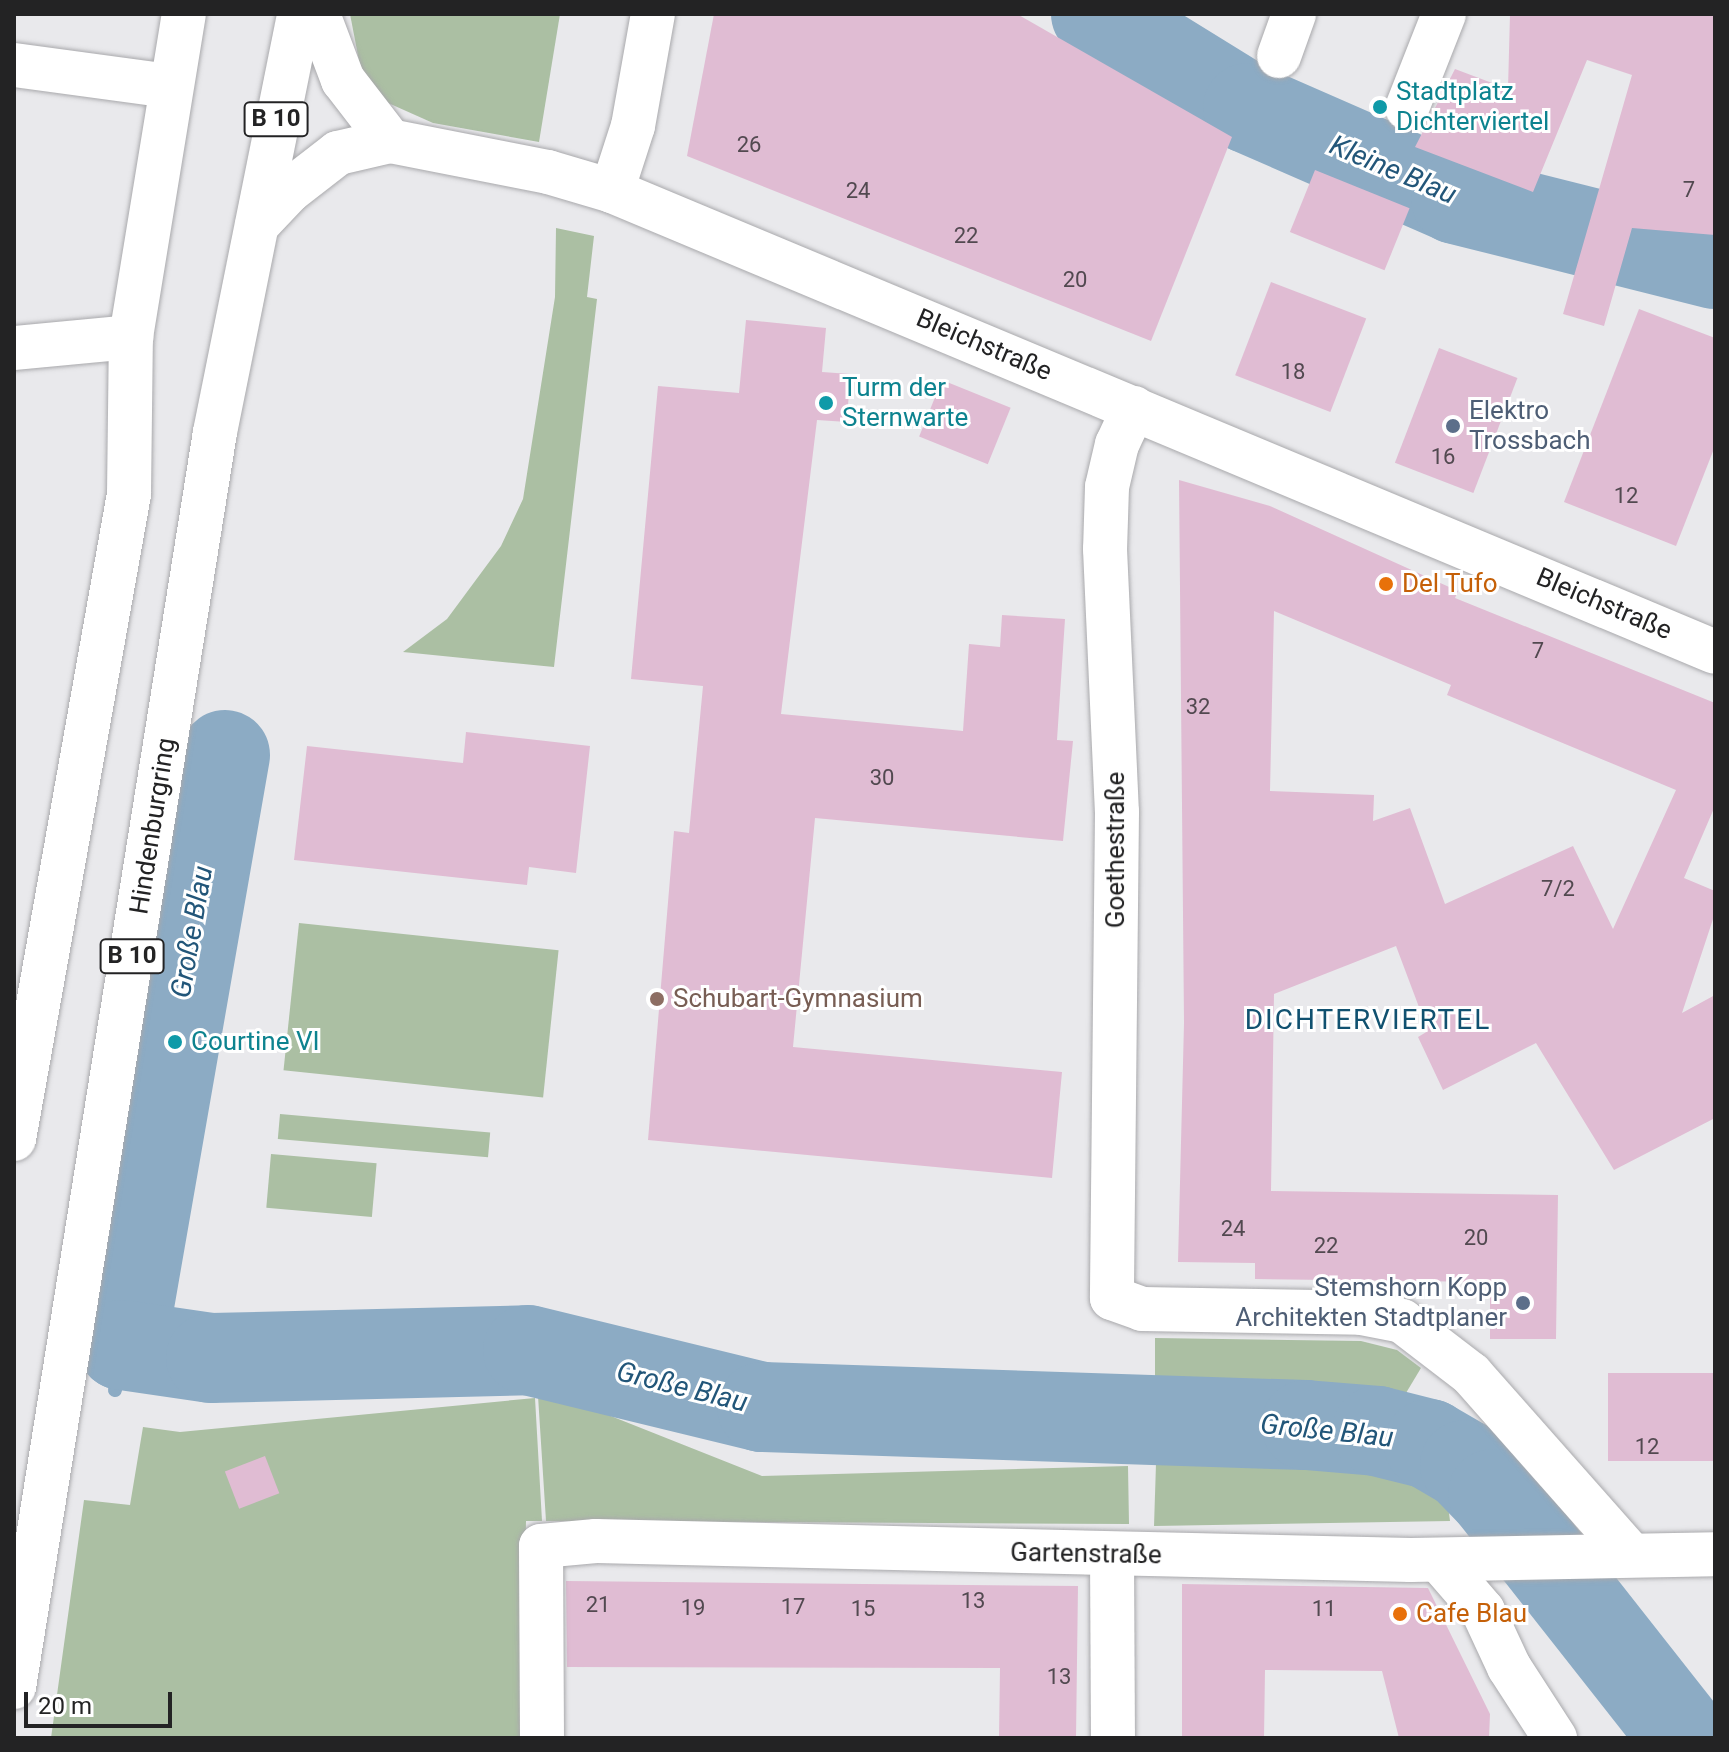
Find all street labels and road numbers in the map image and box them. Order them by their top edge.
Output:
road number: B 10 [242,99,310,139]
street label: Bleichstraße [912,302,1056,388]
street label: Bleichstraße [1532,561,1676,647]
street label: Hindenburgring [124,736,182,916]
street label: Goethestraße [1100,772,1132,928]
road number: B 10 [98,936,166,976]
street label: Gartenstraße [1010,1537,1162,1571]

